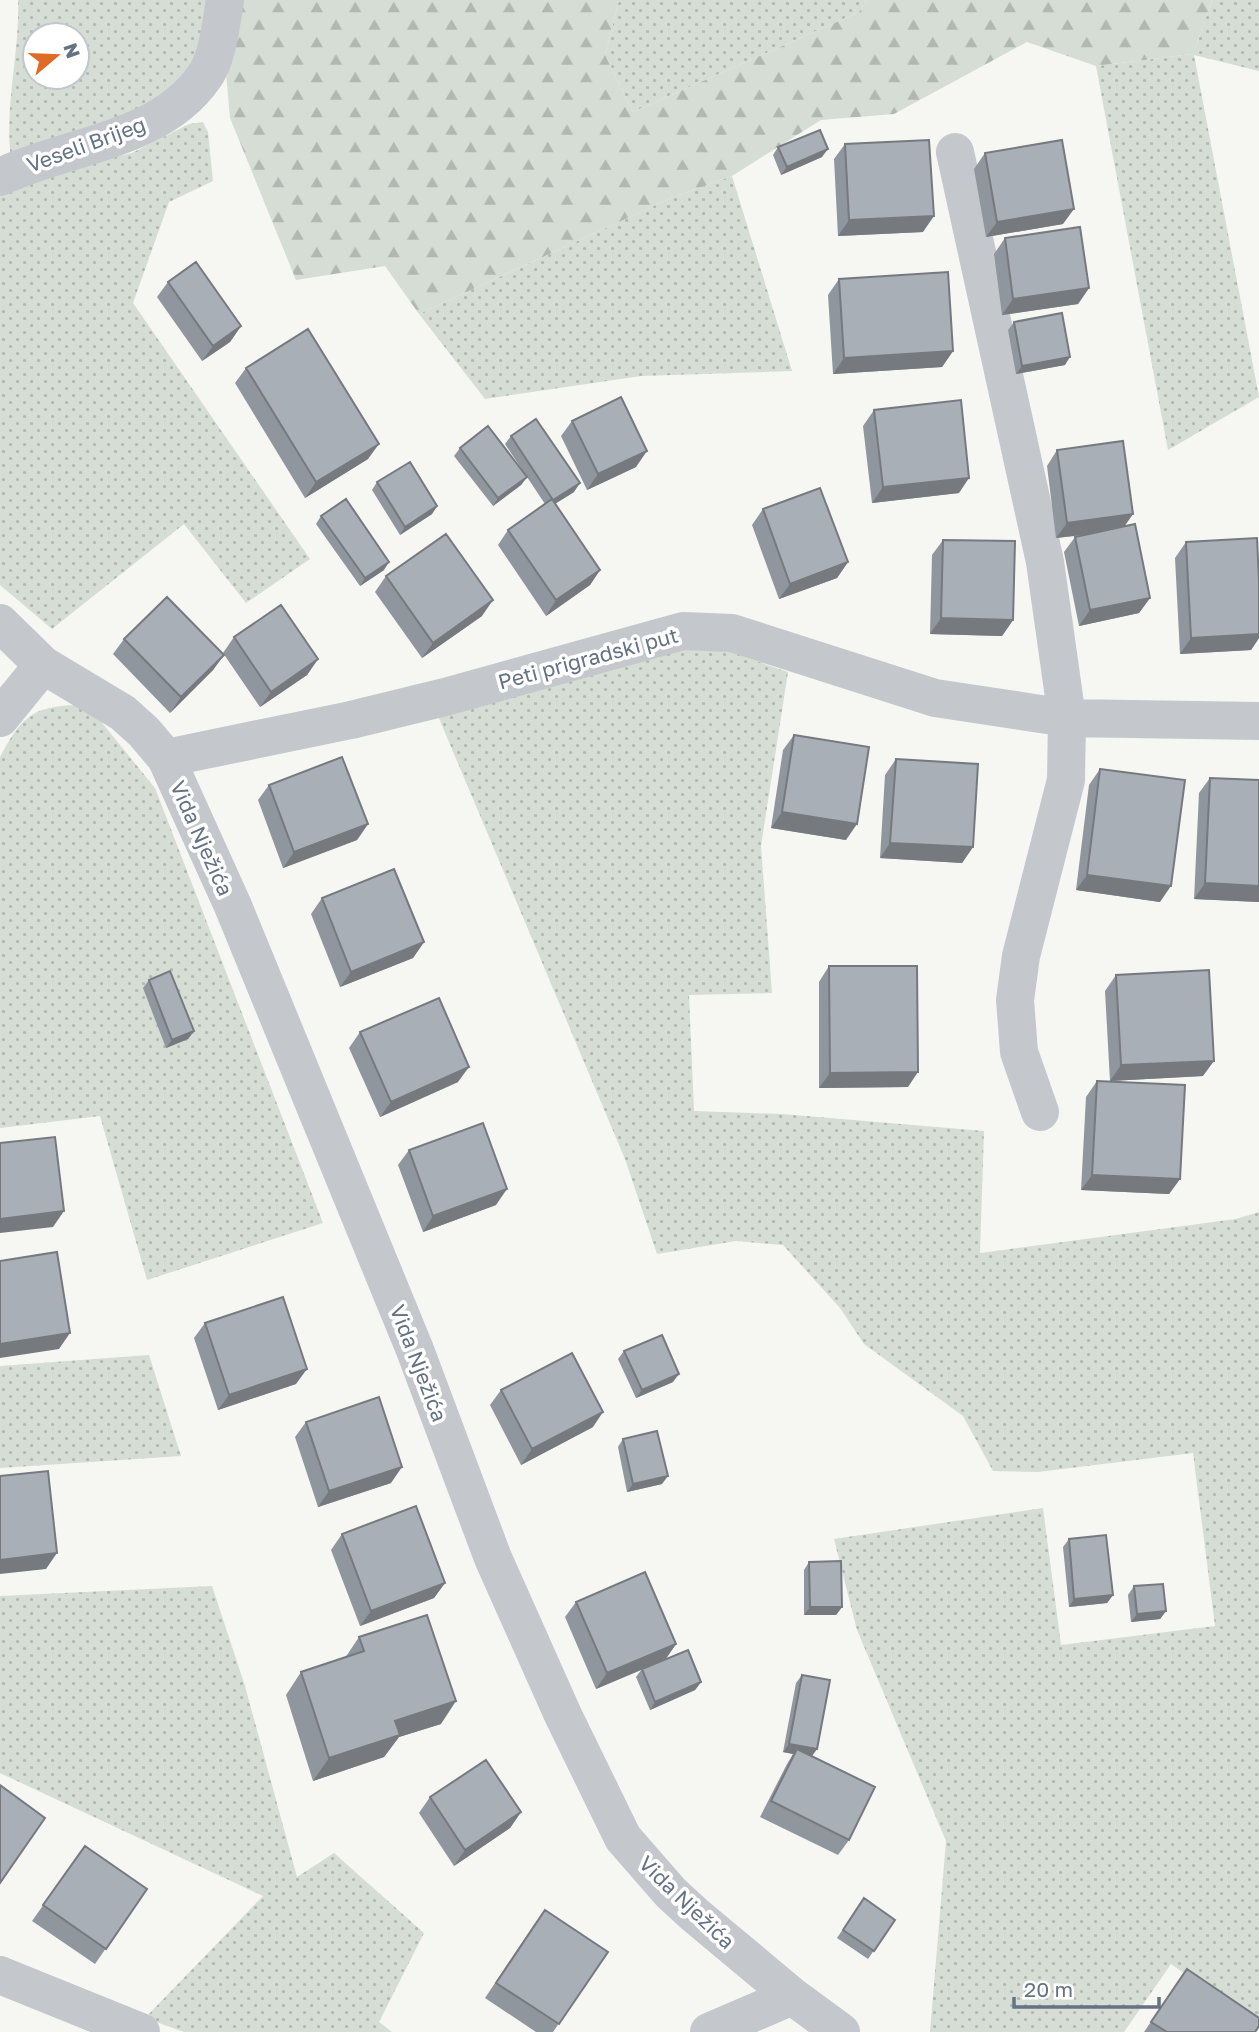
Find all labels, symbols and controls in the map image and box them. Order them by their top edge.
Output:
north arrow [21,21,91,91]
text: N [59,40,86,61]
street label: Veseli Brijeg [23,110,149,178]
street label: Peti prigradski put [495,621,681,695]
street label: Vida Nježića [165,776,239,900]
street label: Vida Nježića [385,1301,453,1425]
street label: Vida Nježića [634,1850,740,1954]
scale bar [1014,1966,1159,2010]
text: 20 m [1024,1976,1073,2002]

